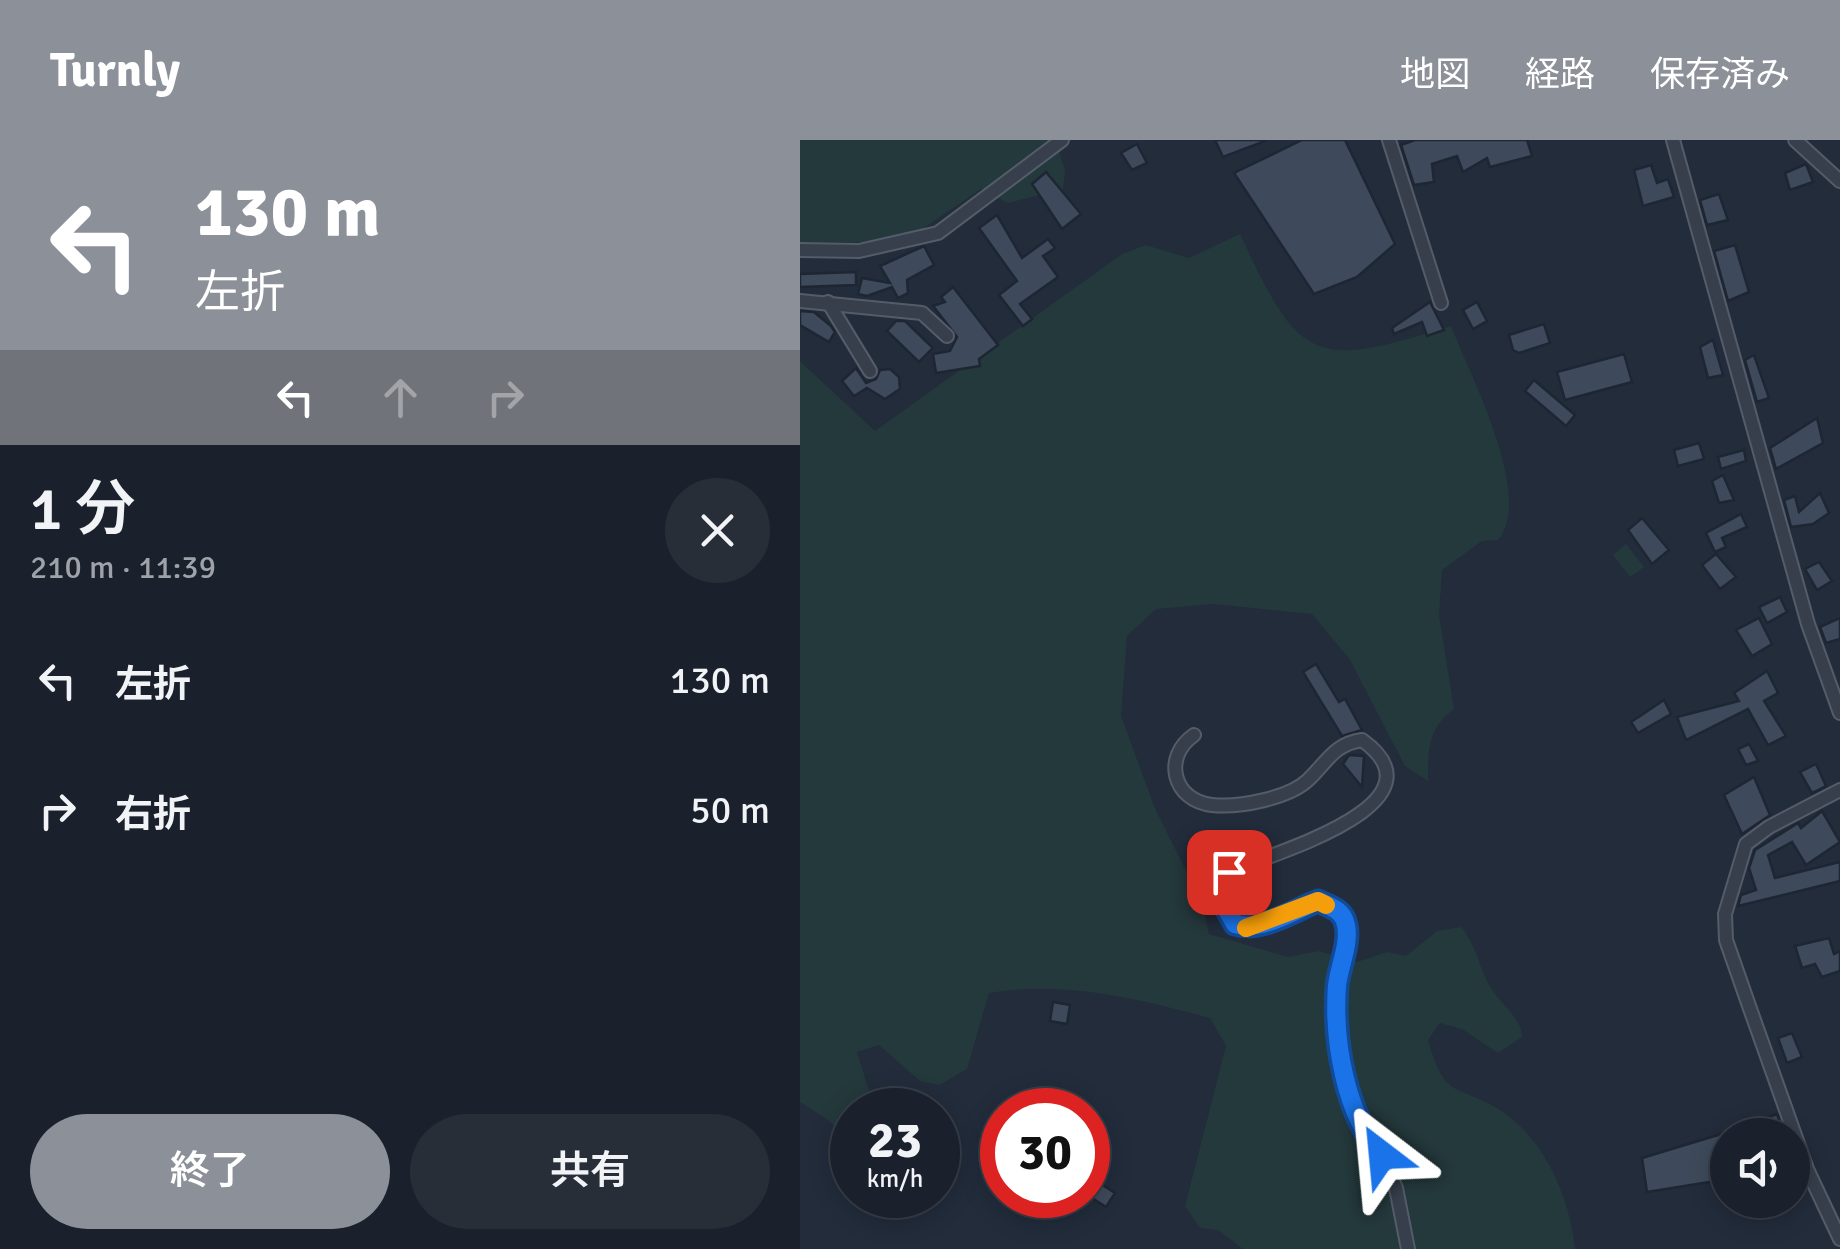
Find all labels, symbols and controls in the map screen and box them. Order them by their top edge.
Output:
text: Turnly [50,41,180,100]
text: 地図 [1400,53,1470,96]
text: 経路 [1525,53,1595,96]
text: 保存済み [1650,53,1790,96]
text: 130 m [195,169,380,255]
icon: left [30,180,160,310]
text: 左折 [195,265,285,320]
icon: left [268,370,323,425]
icon: ahead [373,370,428,425]
icon: right [478,370,533,425]
text: 1 分 [30,473,136,547]
button: close [665,478,770,583]
text: 210 m · 11:39 [30,548,216,587]
icon: left [30,653,85,708]
text: 130 m [670,657,770,704]
text: 左折 [115,661,191,708]
icon: right [30,783,85,838]
text: 50 m [690,787,770,834]
text: 右折 [115,791,191,838]
pin [1187,830,1272,915]
icon: arrive [1202,845,1257,900]
speed limit sign: 30 [980,1088,1110,1218]
position arrow [1330,1103,1434,1207]
text: 23 [868,1110,922,1172]
button: 終了 [30,1114,390,1229]
button: 共有 [410,1114,770,1229]
map controls [1710,1118,1810,1218]
button: sound [1710,1118,1810,1218]
text: km/h [867,1163,923,1194]

